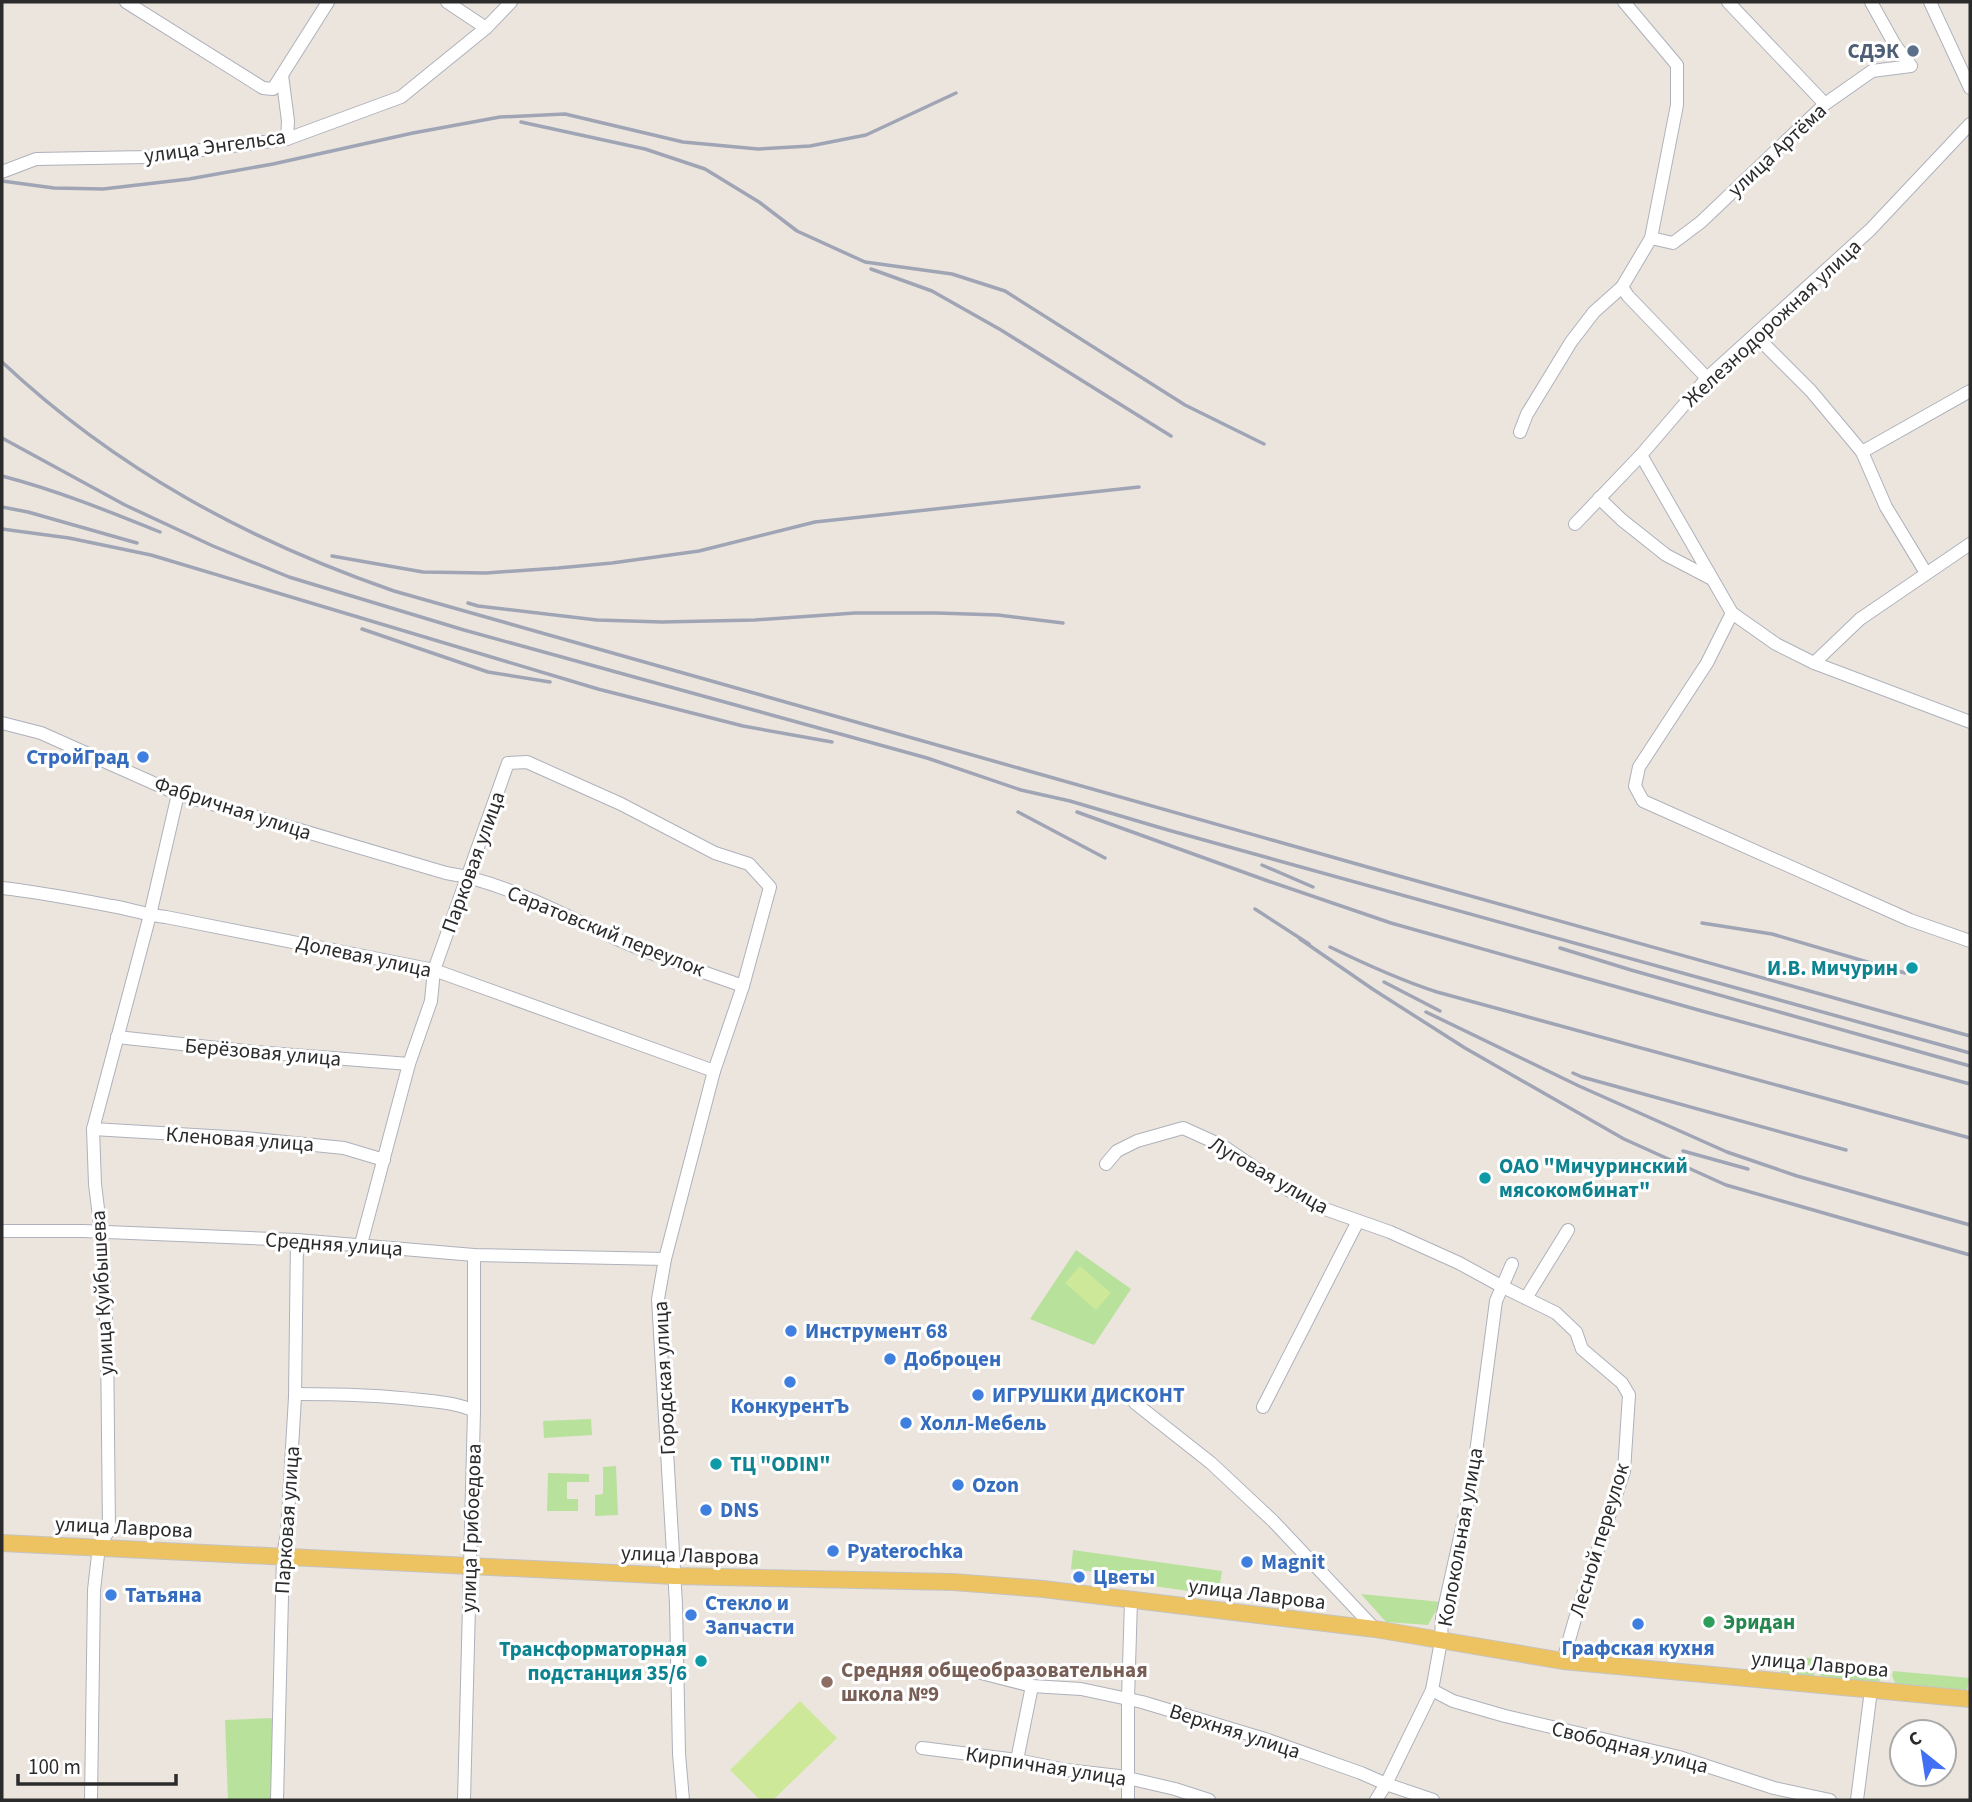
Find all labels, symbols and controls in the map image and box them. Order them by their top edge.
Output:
place label: СДЭК [1848,36,1900,66]
marker: СДЭК [1905,43,1921,59]
street label: улица Артёма [1721,96,1833,204]
street label: улица Энгельса [142,121,288,171]
street label: Железнодорожная улица [1676,232,1868,414]
place label: СтройГрад [26,742,130,772]
marker: СтройГрад [135,749,151,765]
street label: Фабричная улица [151,768,315,848]
street label: Парковая улица [434,787,512,937]
street label: Саратовский переулок [503,878,710,985]
street label: Долевая улица [293,927,435,985]
place label: И.В. Мичурин [1767,953,1898,983]
marker: И.В. Мичурин [1904,960,1920,976]
street label: Берёзовая улица [184,1030,342,1074]
street label: Кленовая улица [165,1119,315,1159]
street label: Луговая улица [1204,1129,1334,1221]
place label: ОАО "Мичуринский мясокомбинат" [1499,1151,1688,1205]
marker: ОАО "Мичуринский мясокомбинат" [1477,1170,1493,1186]
street label: улица Куйбышева [83,1209,121,1377]
street label: Средняя улица [264,1224,404,1264]
street label: Городская улица [645,1300,683,1456]
place label: Инструмент 68 [805,1316,948,1346]
marker: Инструмент 68 [783,1323,799,1339]
place label: Доброцен [904,1344,1001,1374]
marker: Доброцен [882,1351,898,1367]
marker: КонкурентЪ [782,1374,798,1390]
place label: ИГРУШКИ ДИСКОНТ [992,1380,1185,1410]
marker: ИГРУШКИ ДИСКОНТ [970,1387,986,1403]
place label: КонкурентЪ [731,1391,849,1421]
place label: Холл-Мебель [920,1408,1047,1438]
marker: Холл-Мебель [898,1415,914,1431]
street label: улица Грибоедова [453,1443,489,1613]
street label: Парковая улица [267,1445,307,1595]
street label: Колокольная улица [1429,1445,1491,1629]
place label: ТЦ "ODIN" [730,1449,830,1479]
marker: ТЦ "ODIN" [708,1456,724,1472]
street label: Лесной переулок [1561,1459,1637,1621]
place label: Ozon [972,1470,1019,1500]
marker: Ozon [950,1477,966,1493]
place label: DNS [720,1495,759,1525]
marker: DNS [698,1502,714,1518]
street label: улица Лаврова [54,1508,194,1546]
place label: Pyaterochka [847,1536,963,1566]
street label: улица Лаврова [621,1538,759,1572]
marker: Pyaterochka [825,1543,841,1559]
place label: Magnit [1261,1547,1325,1577]
marker: Magnit [1239,1554,1255,1570]
place label: Цветы [1093,1562,1155,1592]
marker: Цветы [1071,1569,1087,1585]
street label: улица Лаврова [1187,1571,1327,1617]
place label: Татьяна [125,1580,202,1610]
marker: Татьяна [103,1587,119,1603]
place label: Стекло и Запчасти [705,1588,795,1642]
marker: Стекло и Запчасти [683,1607,699,1623]
place label: Эридан [1723,1607,1795,1637]
marker: Эридан [1701,1614,1717,1630]
marker: Графская кухня [1630,1616,1646,1632]
place label: Графская кухня [1561,1633,1715,1663]
place label: Трансформаторная подстанция 35/6 [499,1634,687,1688]
street label: улица Лаврова [1750,1643,1890,1685]
marker: Трансформаторная подстанция 35/6 [693,1653,709,1669]
place label: Средняя общеобразовательная школа №9 [841,1655,1148,1709]
marker: Средняя общеобразовательная школа №9 [819,1674,835,1690]
street label: Верхняя улица [1166,1696,1304,1766]
street label: Свободная улица [1549,1713,1711,1781]
north arrow [1888,1718,1958,1788]
text: С [1904,1725,1927,1754]
street label: Кирпичная улица [963,1738,1129,1794]
scale bar [18,1742,175,1786]
text: 100 m [28,1752,81,1782]

